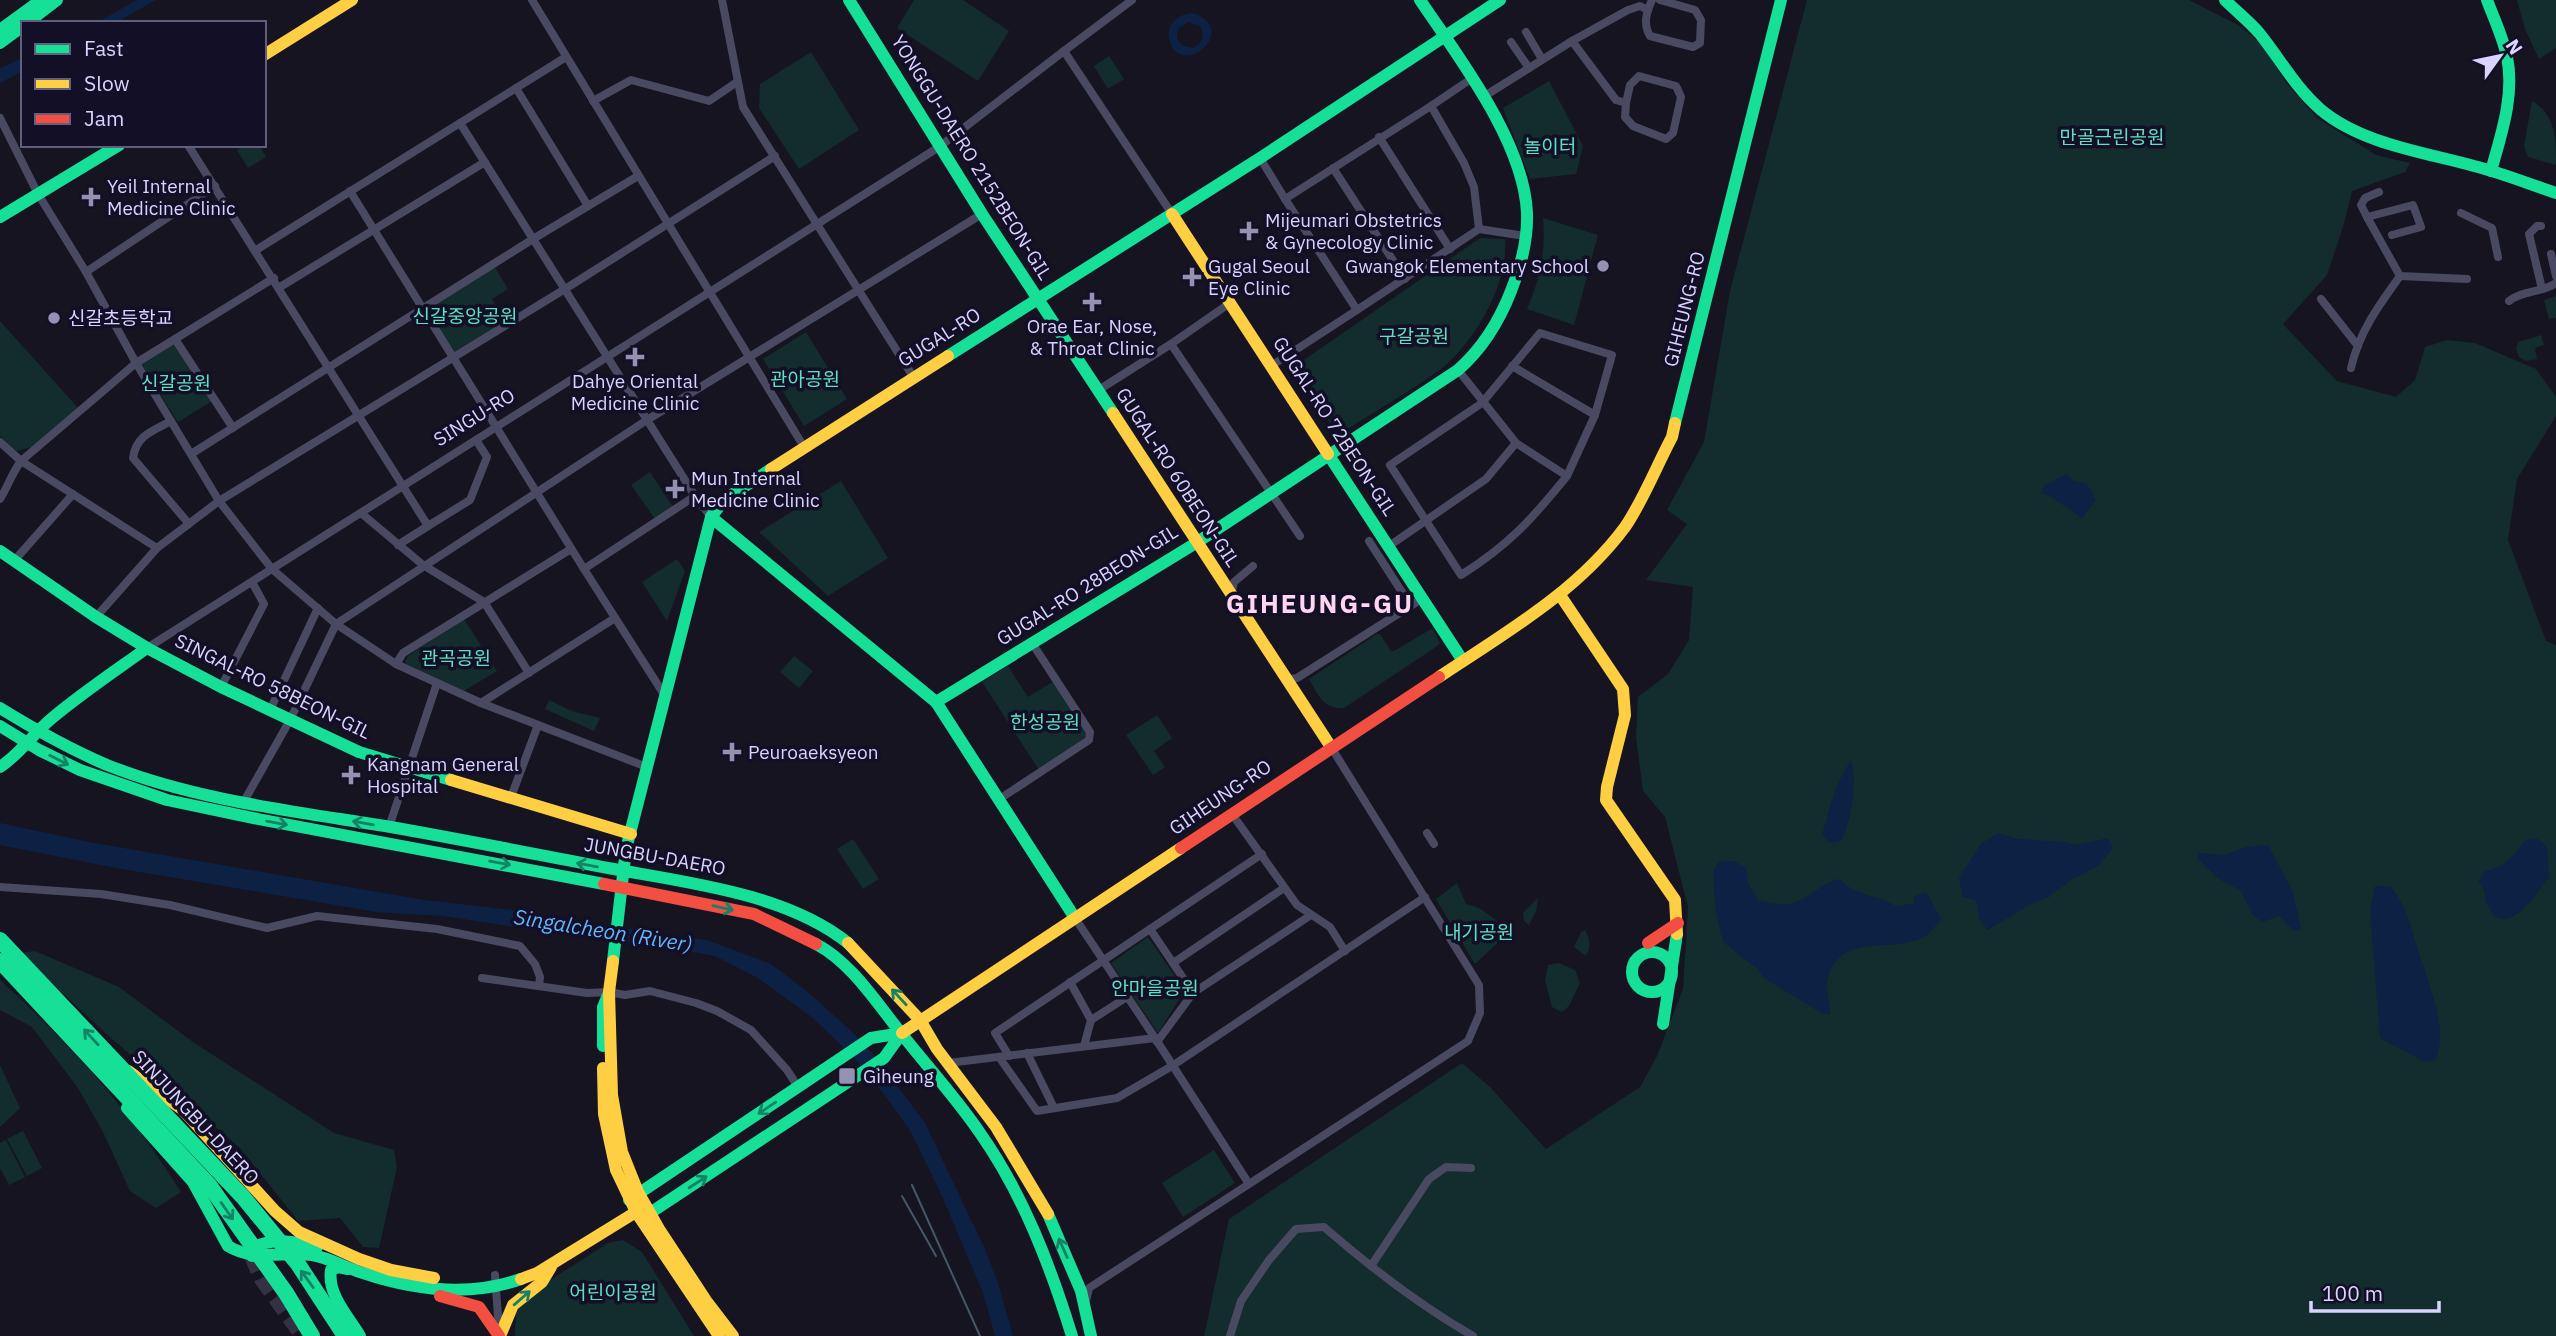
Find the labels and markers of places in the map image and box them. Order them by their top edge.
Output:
place label: Yeil Internal Medicine Clinic [107,174,236,220]
marker: Yeil Internal Medicine Clinic [81,187,101,207]
place label: Mijeumari Obstetrics & Gynecology Clinic [1265,208,1442,254]
marker: Mijeumari Obstetrics & Gynecology Clinic [1239,221,1259,241]
place label: Gugal Seoul Eye Clinic [1208,254,1310,300]
place label: Gwangok Elementary School [1345,254,1589,278]
marker: Gwangok Elementary School [1595,258,1611,274]
marker: Gugal Seoul Eye Clinic [1182,267,1202,287]
marker: Orae Ear, Nose, & Throat Clinic [1082,292,1102,312]
place label: 신갈초등학교 [68,306,173,330]
marker: 신갈초등학교 [46,310,62,326]
place label: Orae Ear, Nose, & Throat Clinic [1027,314,1157,360]
marker: Dahye Oriental Medicine Clinic [625,347,645,367]
place label: Dahye Oriental Medicine Clinic [571,369,700,415]
place label: Mun Internal Medicine Clinic [691,466,820,512]
marker: Mun Internal Medicine Clinic [665,479,685,499]
place label: Peuroaeksyeon [748,740,878,764]
marker: Peuroaeksyeon [722,742,742,762]
place label: Kangnam General Hospital [367,752,519,798]
marker: Kangnam General Hospital [341,765,361,785]
place label: Giheung [863,1064,934,1088]
marker: Giheung [837,1066,857,1086]

